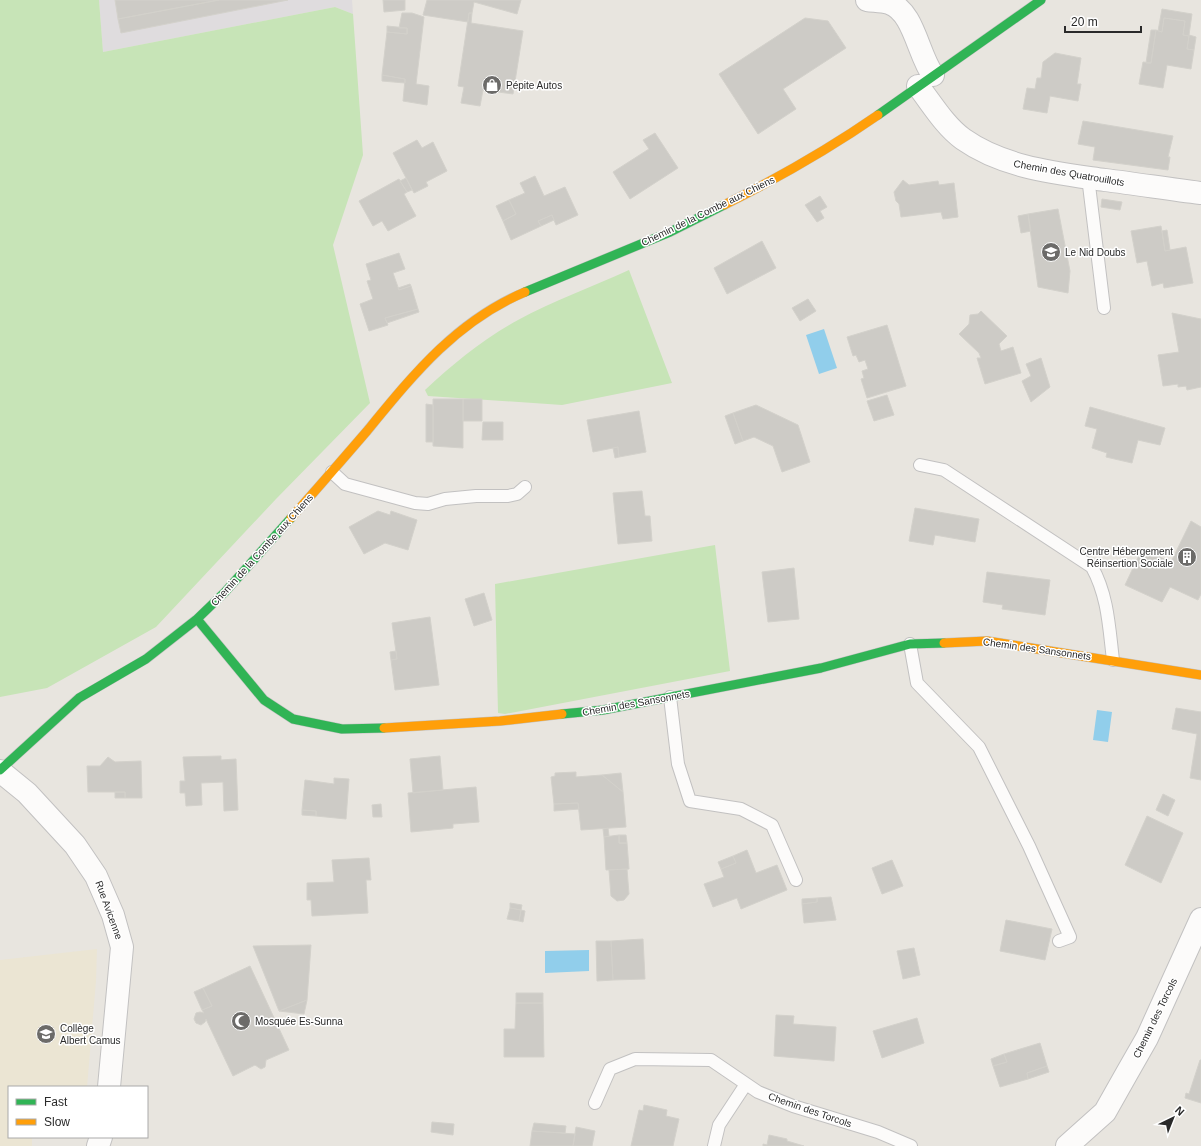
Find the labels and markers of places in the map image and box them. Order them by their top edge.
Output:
shop icon: Pépite Autos [481,74,503,96]
place label: Pépite Autos [506,80,562,91]
school or university icon: Le Nid Doubs [1040,241,1062,263]
place label: Le Nid Doubs [1065,247,1126,258]
place label: Centre Hébergement Réinsertion Sociale [1080,546,1173,569]
building icon: Centre Hébergement Réinsertion Sociale [1176,546,1198,568]
mosque icon: Mosquée Es-Sunna [230,1010,252,1032]
place label: Mosquée Es-Sunna [255,1016,343,1027]
school or university icon: Collège Albert Camus [35,1023,57,1045]
place label: Collège Albert Camus [60,1023,121,1046]

